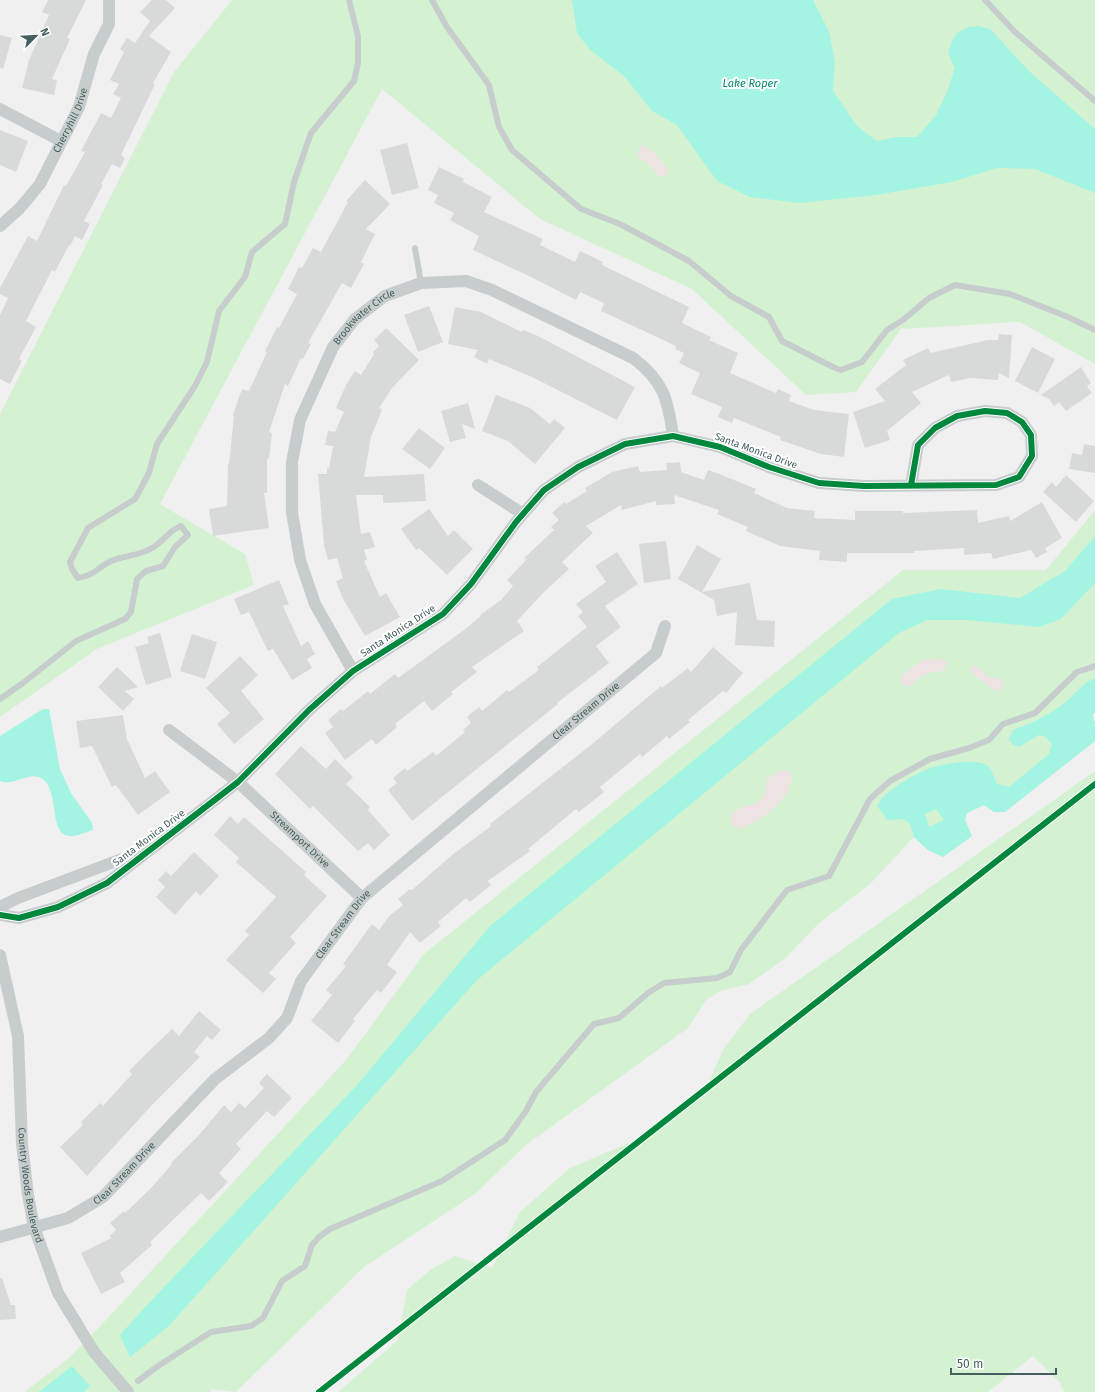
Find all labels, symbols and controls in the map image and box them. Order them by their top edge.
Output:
north arrow [16,16,56,56]
text: N [37,26,52,38]
water label: Lake Roper [723,77,778,90]
street label: Cherryhill Drive [51,86,90,155]
street label: Brookwater Circle [331,287,397,347]
street label: Santa Monica Drive [713,431,799,471]
street label: Santa Monica Drive [358,602,438,660]
street label: Clear Stream Drive [550,680,622,743]
street label: Santa Monica Drive [111,807,187,869]
street label: Streamport Drive [267,809,332,871]
street label: Clear Stream Drive [313,887,373,961]
street label: Country Woods Boulevard [15,1127,45,1245]
street label: Clear Stream Drive [91,1140,158,1207]
scale bar [951,1350,1056,1376]
text: 50 m [957,1357,983,1371]

